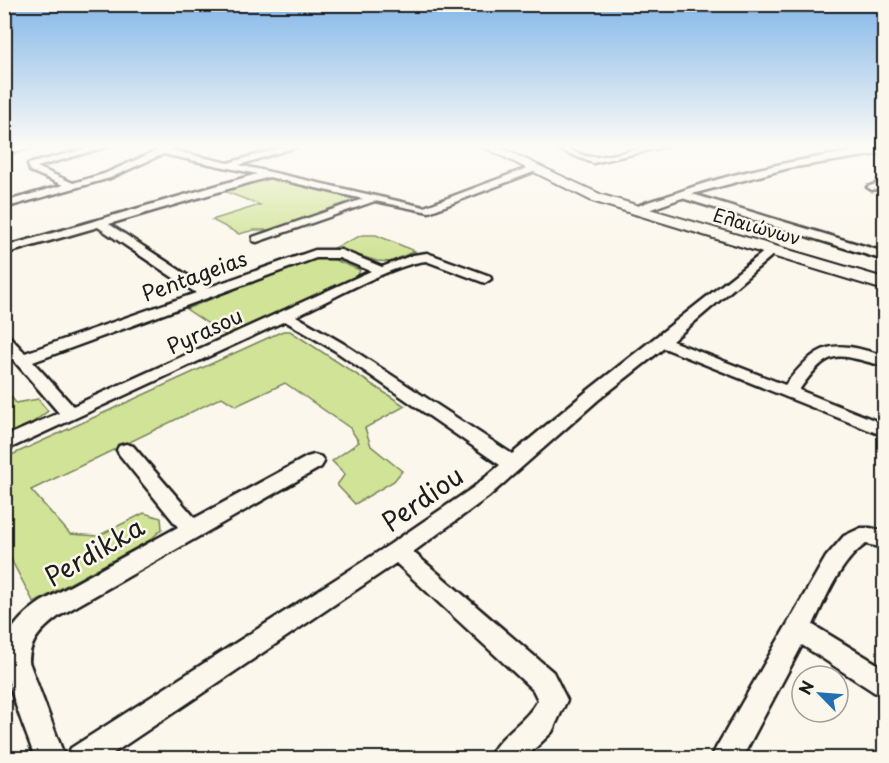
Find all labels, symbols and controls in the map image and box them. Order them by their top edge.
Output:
street label: Ελαιώνων [710,201,804,251]
street label: Pentageias [137,241,251,309]
street label: Pyrasou [161,298,247,362]
street label: Perdiou [373,456,471,540]
street label: Perdikka [37,506,152,595]
north arrow [790,664,850,724]
text: N [792,676,819,698]

